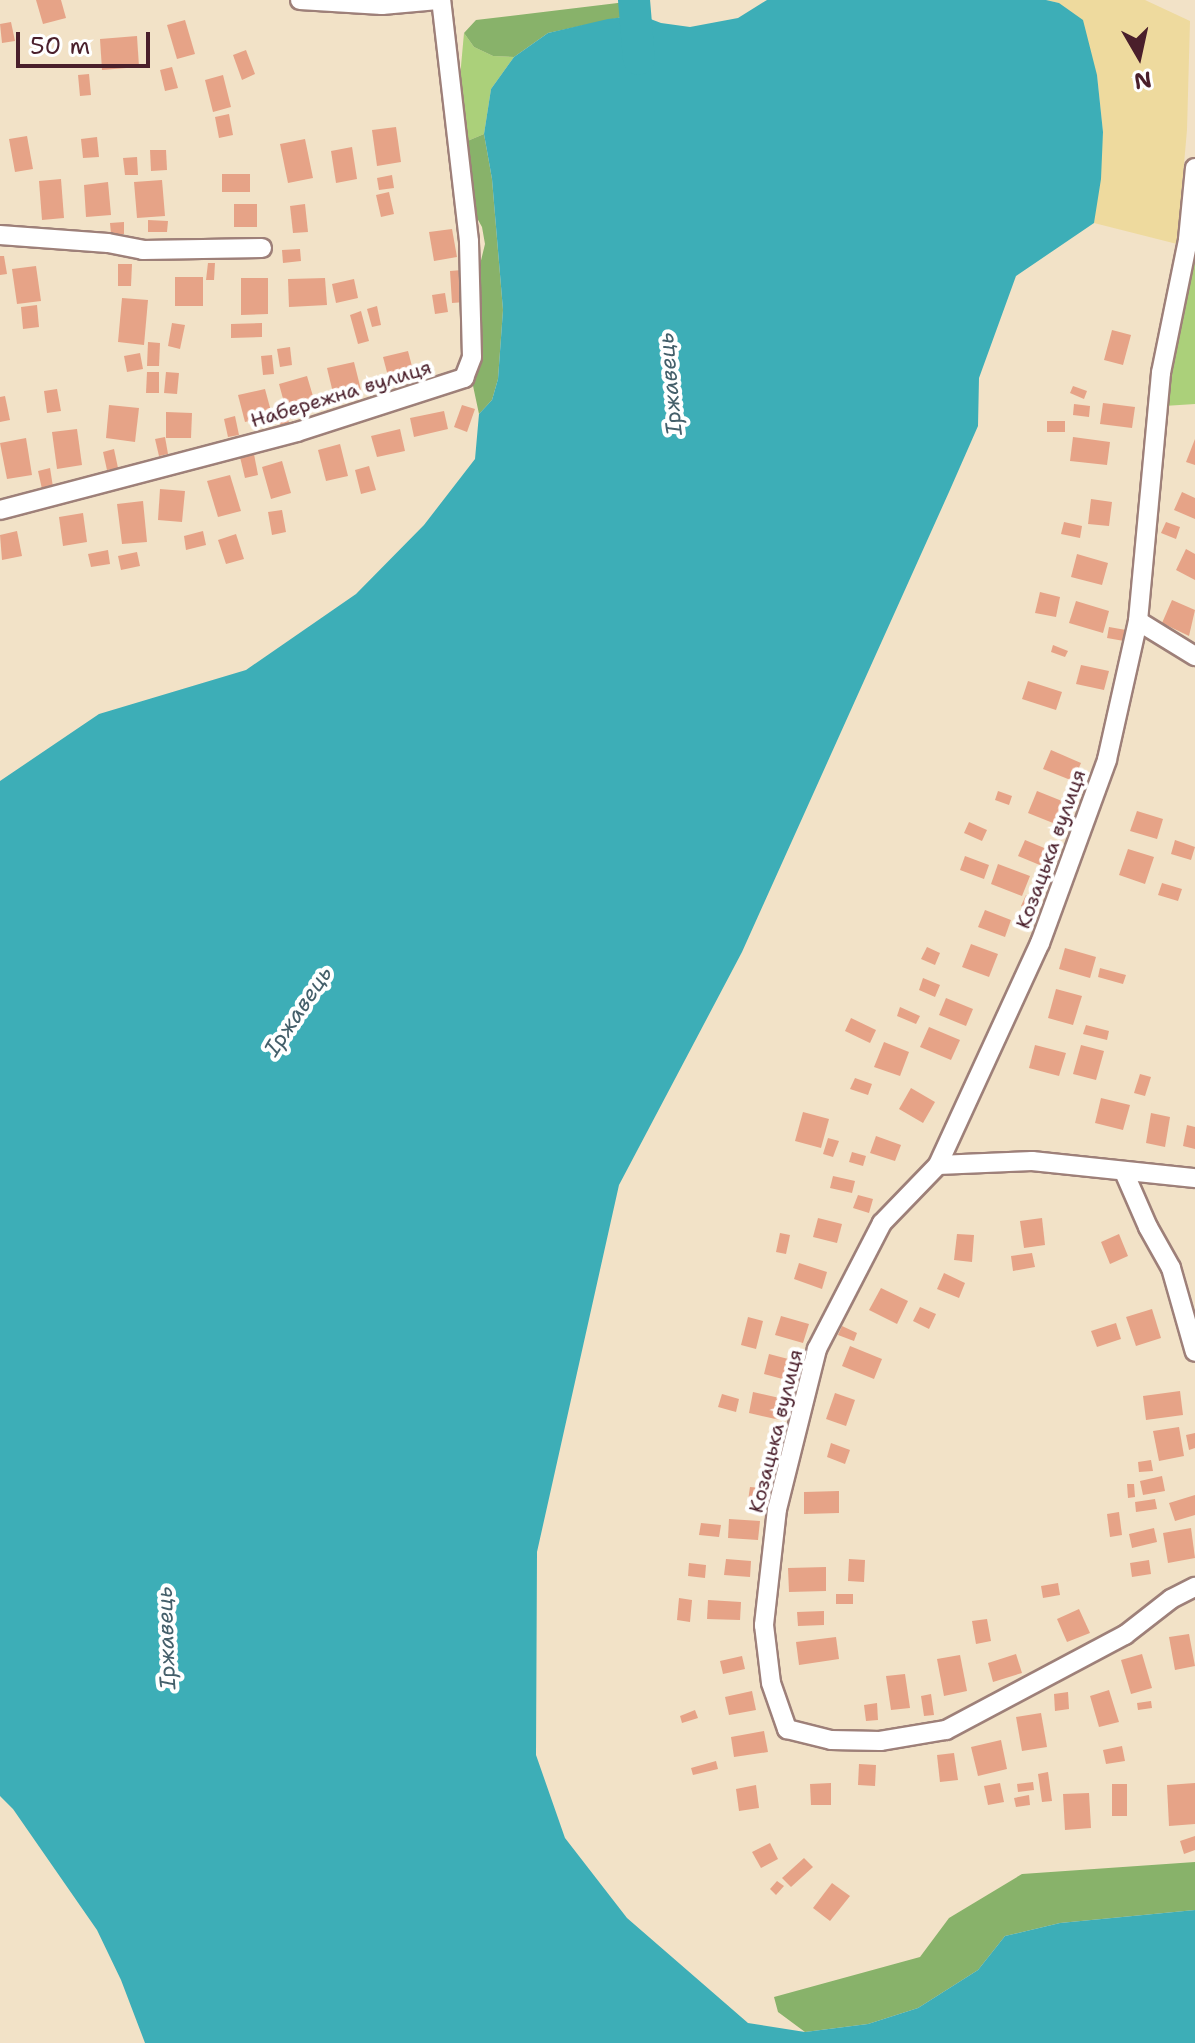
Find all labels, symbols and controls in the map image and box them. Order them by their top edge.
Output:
scale bar [20,16,154,66]
north arrow [1099,16,1179,96]
text: 50 m [30,30,90,62]
text: N [1132,65,1154,96]
water label: Іржавець [652,332,688,436]
street label: Набережна вулиця [248,355,434,433]
street label: Козацька вулиця [1011,766,1091,932]
water label: Іржавець [258,961,338,1061]
street label: Козацька вулиця [744,1347,808,1515]
water label: Іржавець [151,1586,181,1690]

